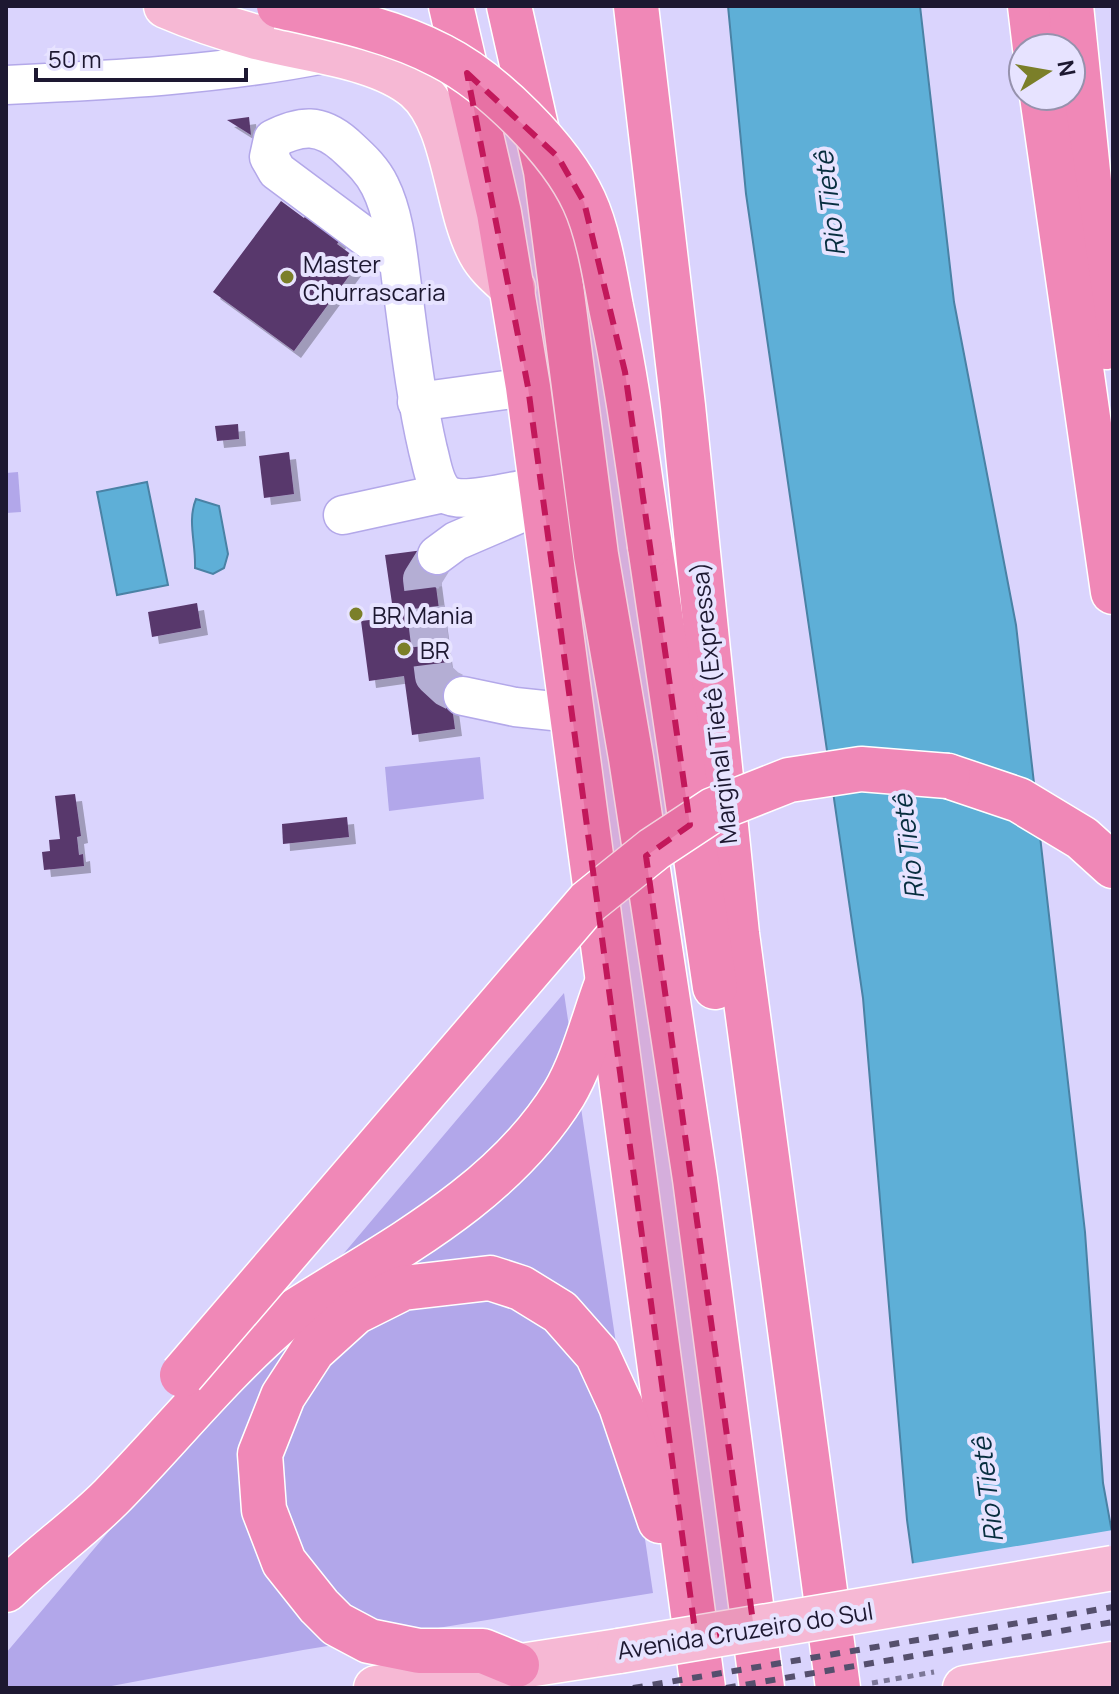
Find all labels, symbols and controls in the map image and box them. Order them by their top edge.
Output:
scale bar [36,32,246,82]
north arrow [1007,32,1087,112]
text: 50 m [48,42,102,75]
text: N [1050,58,1083,79]
water label: Rio Tietê [804,148,853,259]
place label: Master Churrascaria [303,247,446,308]
marker: Master Churrascaria [278,268,296,286]
street label: Marginal Tietê (Expressa) [682,560,744,846]
place label: BR Mania [372,598,473,631]
marker: BR Mania [347,605,365,623]
place label: BR [420,633,450,666]
marker: BR [395,640,413,658]
water label: Rio Tietê [883,791,932,902]
water label: Rio Tietê [962,1434,1011,1545]
street label: Avenida Cruzeiro do Sul [615,1593,875,1667]

